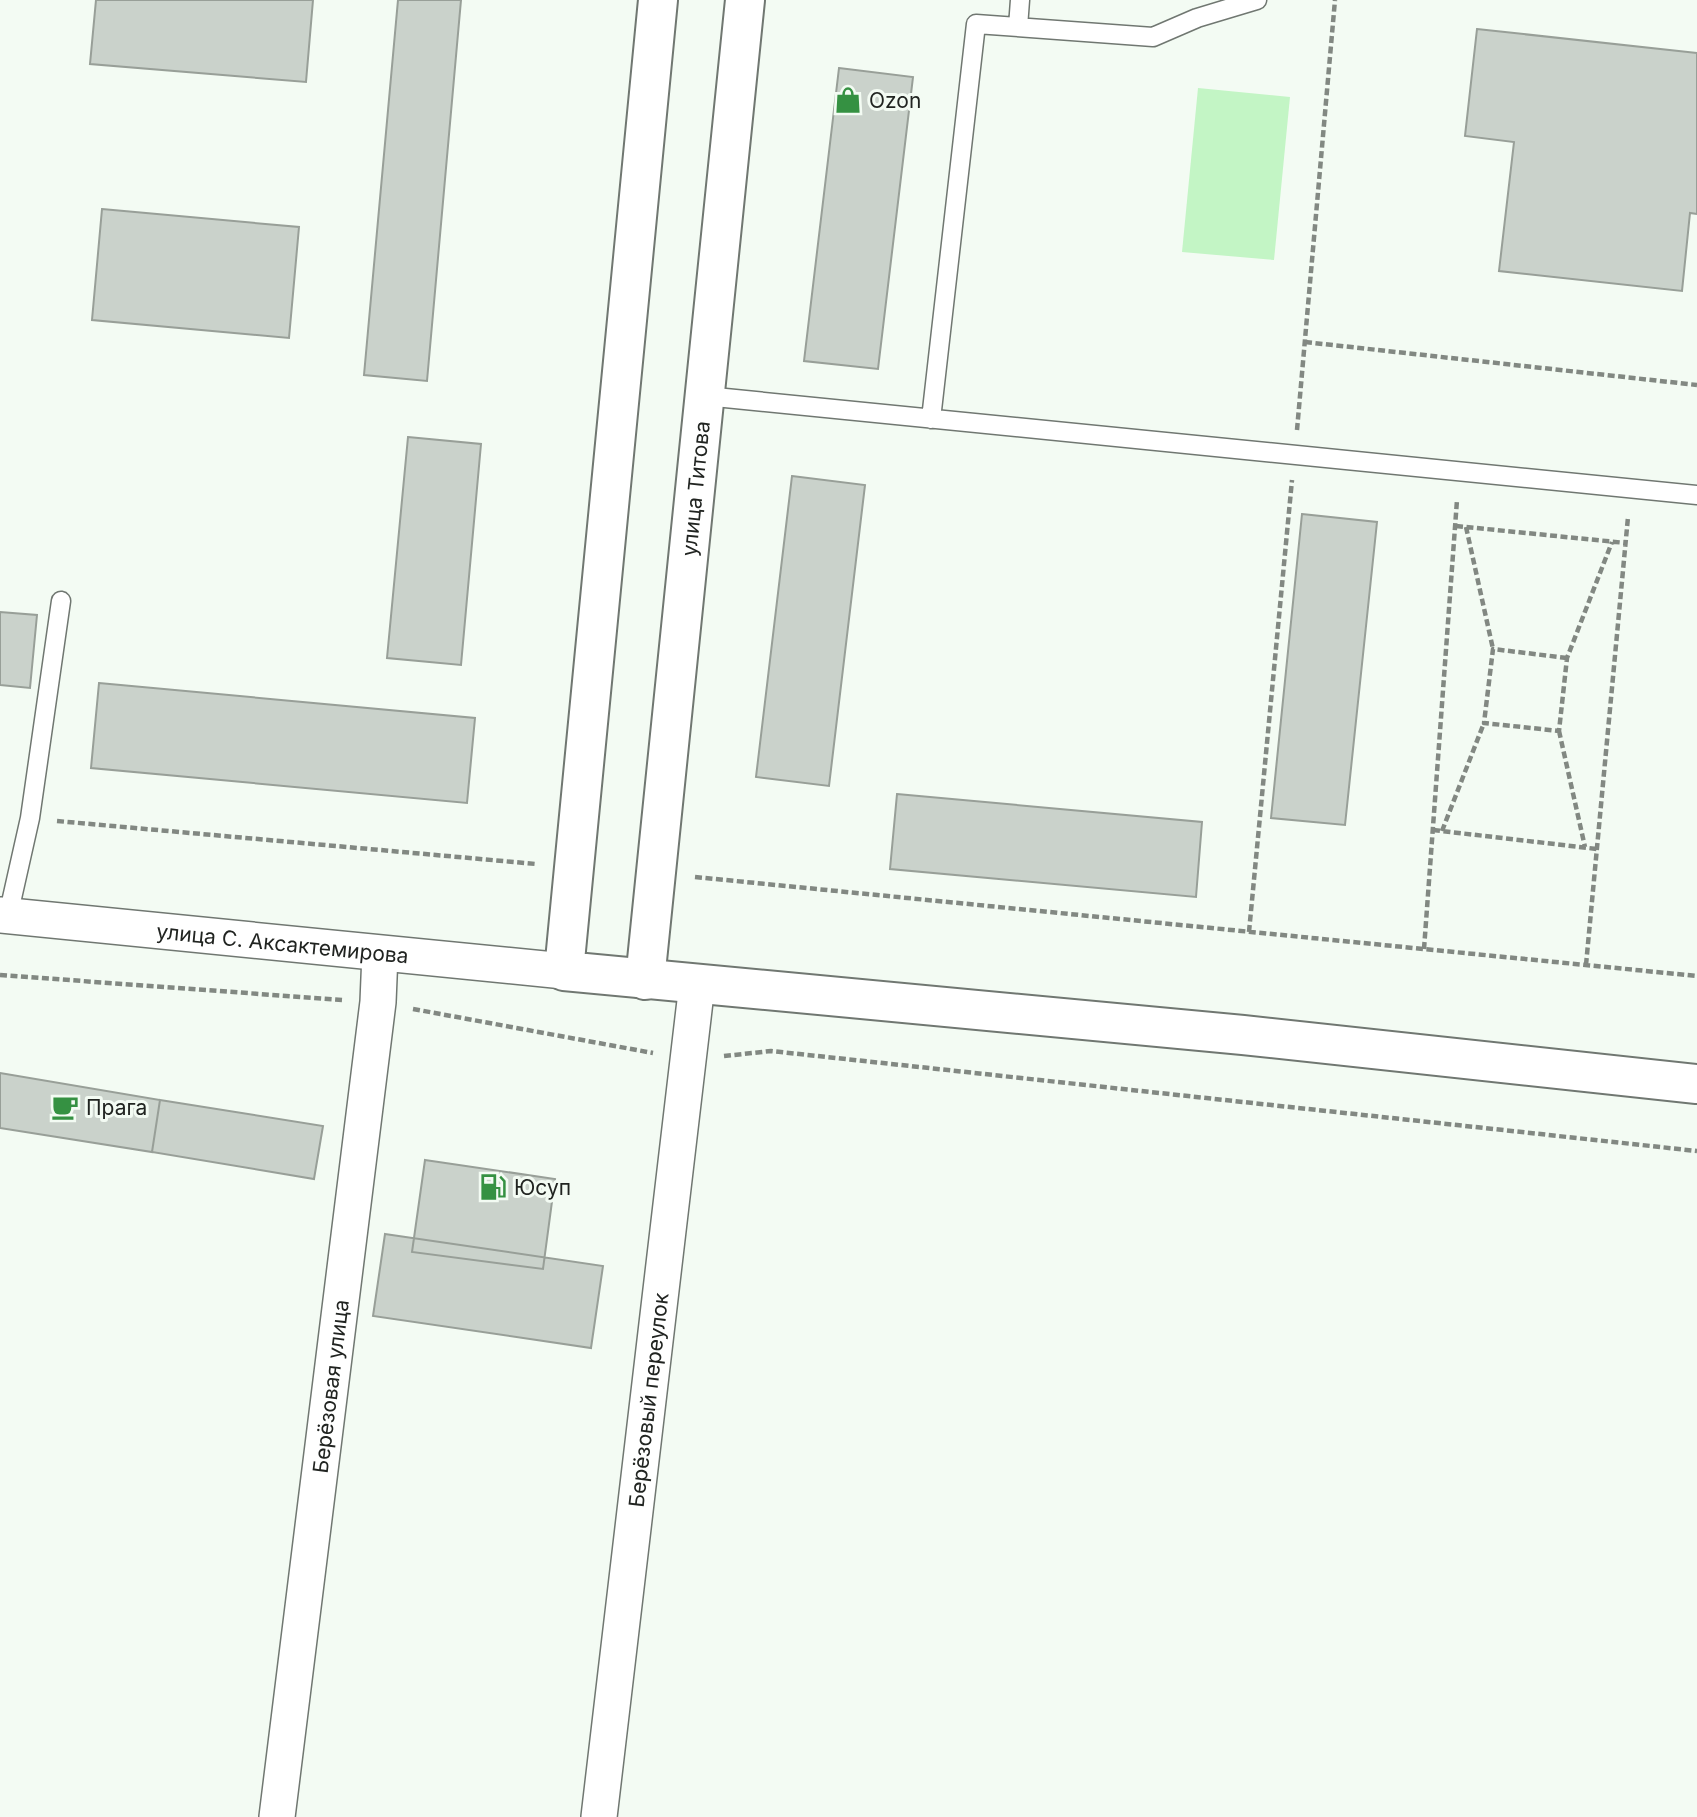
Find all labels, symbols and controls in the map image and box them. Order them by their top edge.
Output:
shop icon: Ozon [833,85,863,115]
place label: Ozon [869,88,921,113]
street label: улица Титова [676,420,714,558]
street label: улица С. Аксактемирова [155,918,410,968]
cafe icon: Прага [50,1092,80,1122]
place label: Прага [86,1095,147,1120]
fuel station icon: Юсуп [478,1172,508,1202]
place label: Юсуп [514,1175,571,1200]
street label: Берёзовый переулок [623,1291,673,1509]
street label: Берёзовая улица [307,1298,354,1475]

